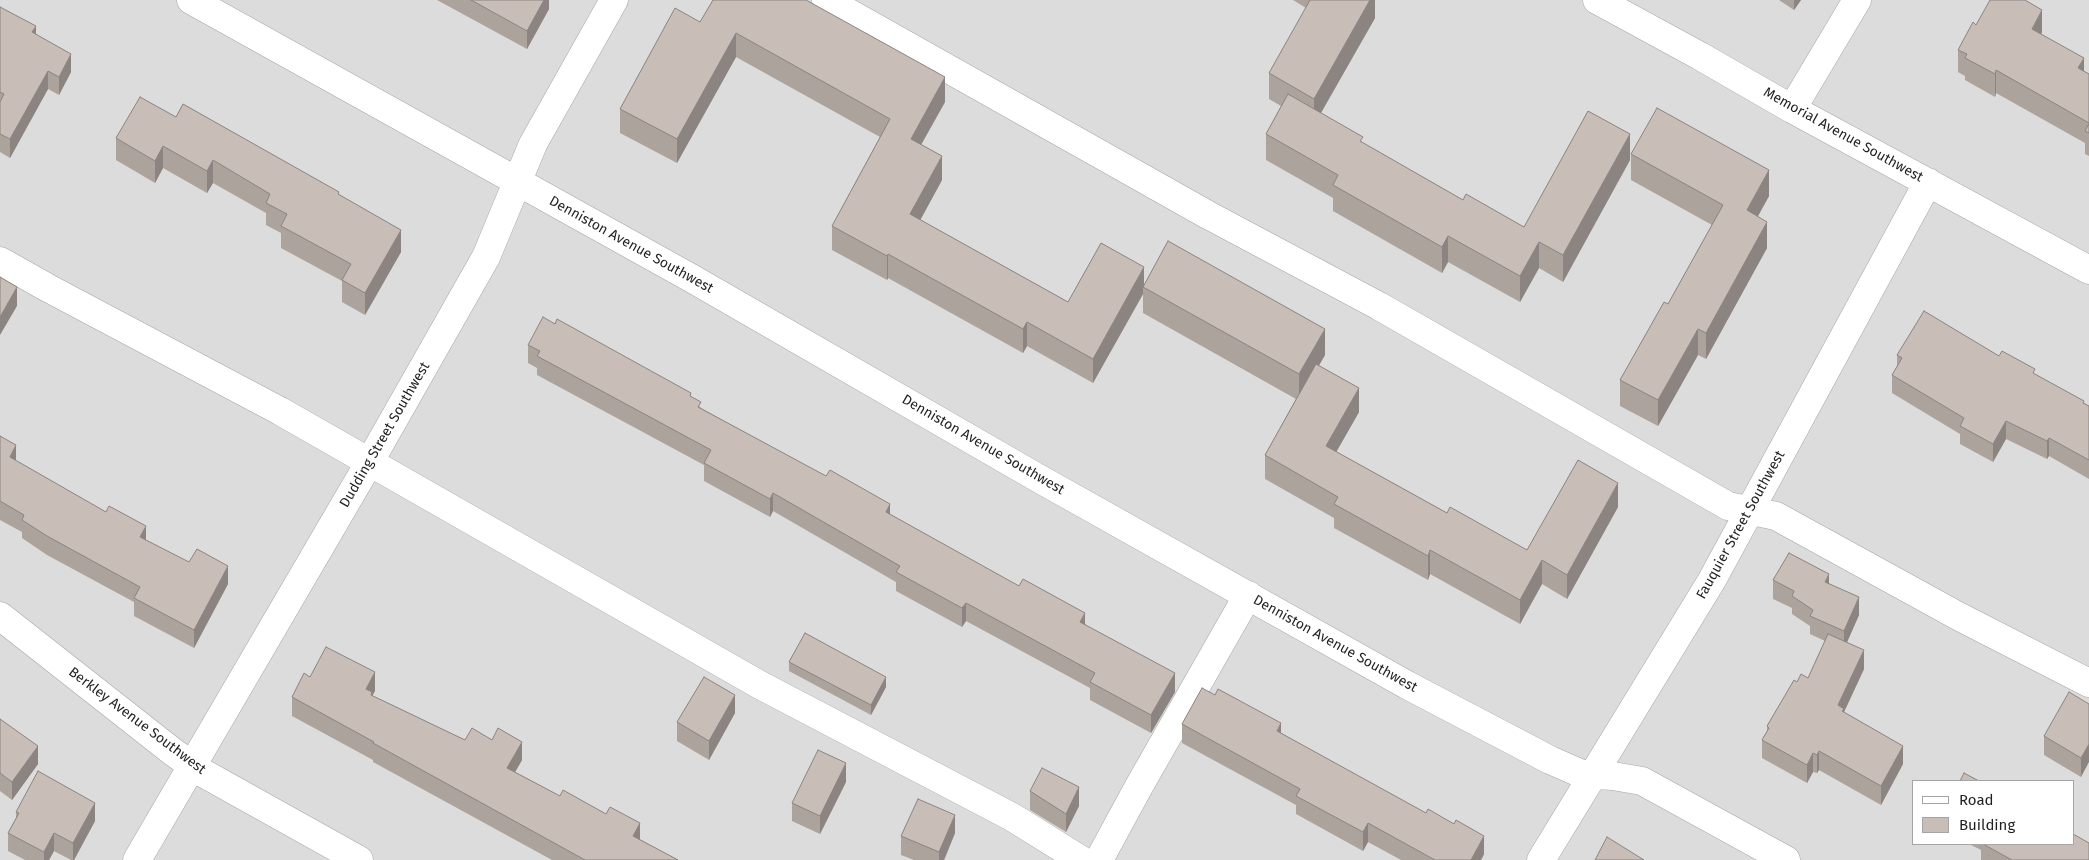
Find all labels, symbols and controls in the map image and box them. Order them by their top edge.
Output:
street label: Memorial Avenue Southwest [1760,84,1926,186]
street label: Denniston Avenue Southwest [546,193,716,297]
street label: Dudding Street Southwest [336,359,434,511]
street label: Denniston Avenue Southwest [899,391,1067,499]
street label: Fauquier Street Southwest [1693,448,1789,602]
street label: Denniston Avenue Southwest [1250,592,1420,696]
street label: Berkley Avenue Southwest [65,664,209,778]
legend [1912,780,2074,845]
text: Road [1959,791,1994,809]
text: Building [1959,816,2015,834]

